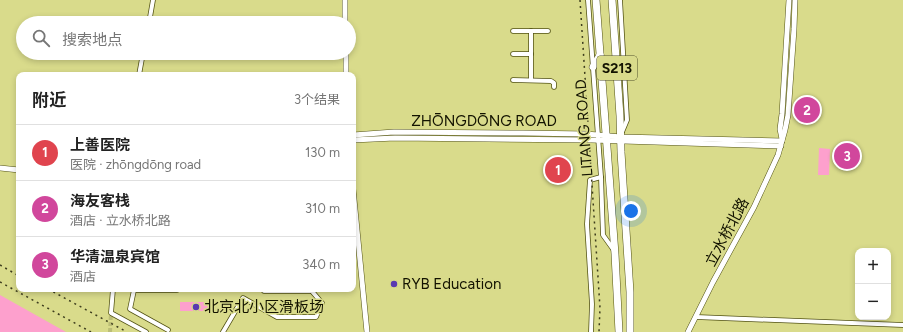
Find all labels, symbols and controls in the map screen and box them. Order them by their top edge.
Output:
search box [16,16,356,60]
icon: search [30,27,52,49]
text: 搜索地点 [62,31,122,49]
road number: S213 [597,56,637,80]
street label: LITANG ROAD [572,79,596,177]
text: 附近 [32,90,66,110]
text: 3个结果 [294,92,340,107]
pin: 2 [794,95,820,125]
street label: ZHŌNGDŌNG ROAD [411,112,557,130]
text: 上善医院 [70,136,130,154]
pin: 3 [834,141,860,171]
text: 1 [42,145,48,160]
text: 130 m [305,145,340,160]
pin: 1 [545,155,571,185]
text: 医院 · zhōngdōng road [70,157,201,172]
text: 海友客栈 [70,192,130,210]
street label: 立水桥北路 [701,195,753,269]
text: 2 [41,201,49,216]
text: 310 m [305,201,340,216]
your location [621,201,641,221]
text: 酒店 · 立水桥北路 [70,213,171,228]
text: 华清温泉宾馆 [70,248,160,266]
map controls [855,248,891,320]
button: + [855,248,891,284]
text: 3 [41,257,49,272]
text: 340 m [302,257,340,272]
text: 酒店 [70,269,96,284]
place label: RYB Education [402,275,501,293]
marker: RYB Education [389,279,399,289]
button: − [855,284,891,320]
place label: 北京北小区滑板场 [204,298,324,316]
marker: 北京北小区滑板场 [191,302,201,312]

